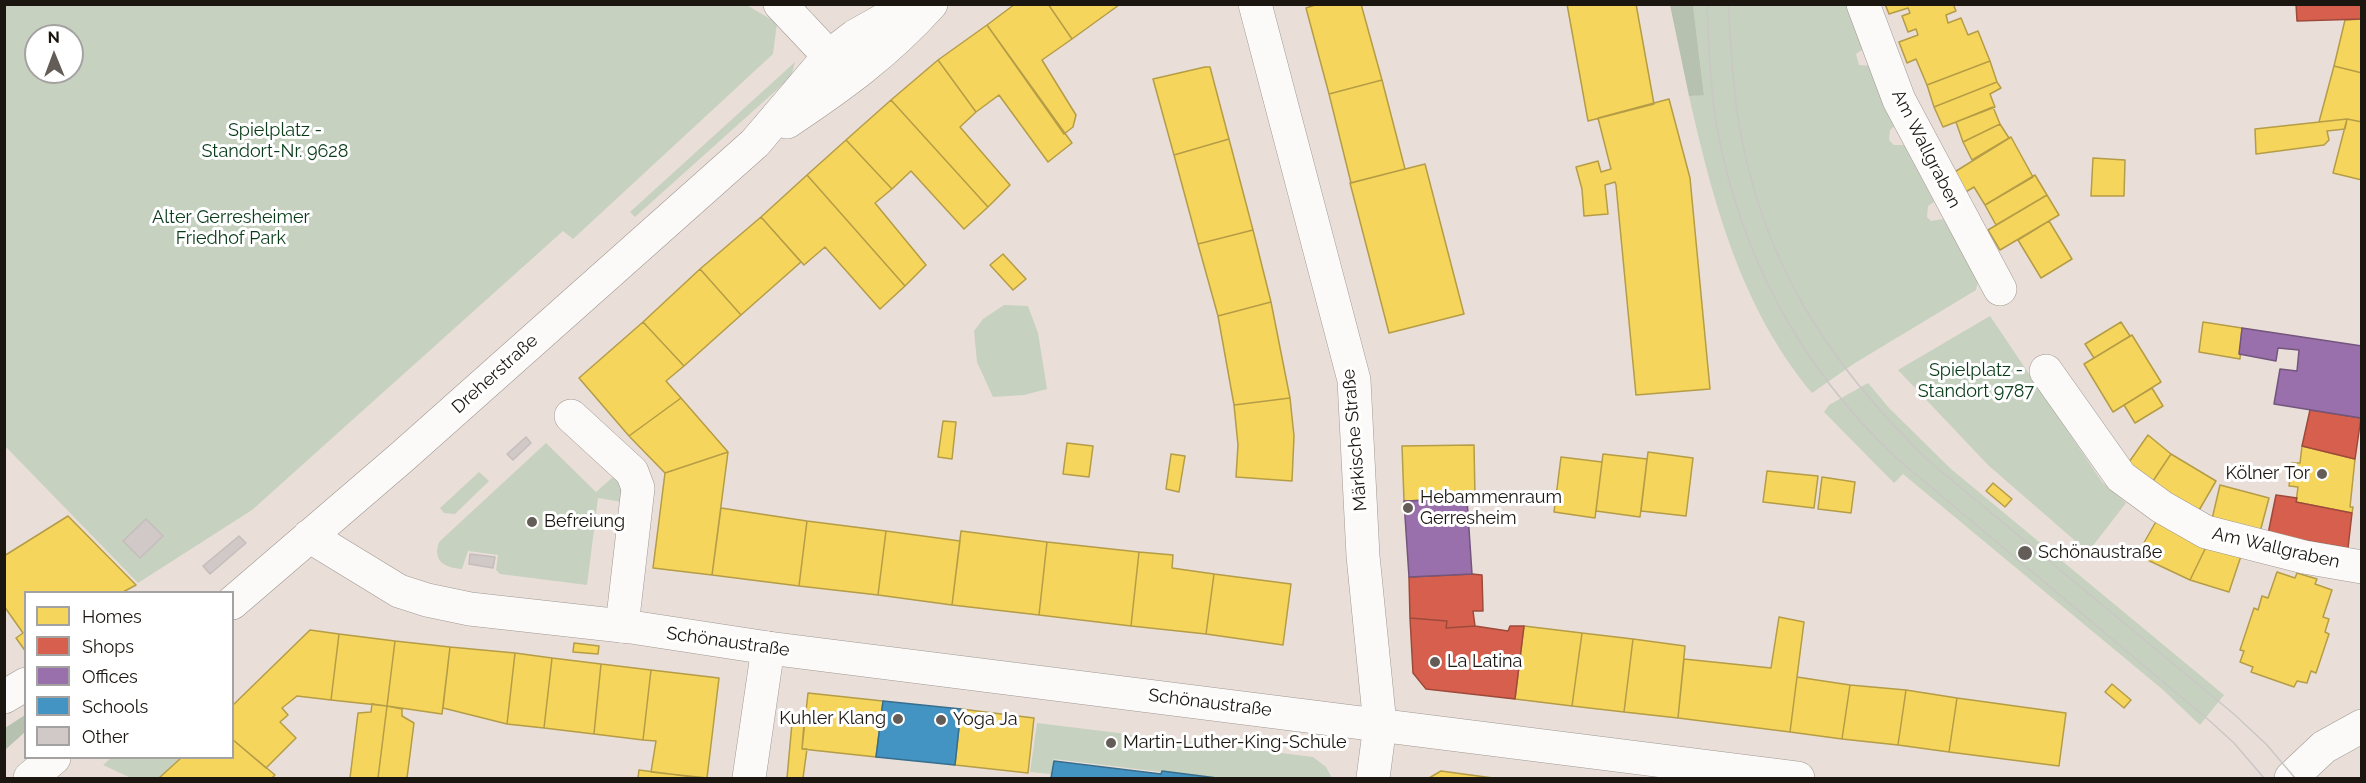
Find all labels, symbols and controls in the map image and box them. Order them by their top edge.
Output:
north arrow [24,24,84,84]
text: N [47,28,60,47]
street label: Am Wallgraben [1887,86,1965,212]
park label: Spielplatz - Standort-Nr. 9628 [202,120,348,162]
park label: Alter Gerresheimer Friedhof Park [152,207,310,250]
street label: Dreherstraße [448,330,542,418]
park label: Spielplatz - Standort 9787 [1918,360,2034,403]
street label: Märkische Straße [1338,368,1372,512]
place label: Kölner Tor [2225,463,2310,485]
marker: Kölner Tor [2315,467,2329,481]
place label: Hebammenraum Gerresheim [1420,487,1562,530]
marker: Hebammenraum Gerresheim [1401,501,1415,515]
place label: Befreiung [544,511,625,533]
marker: Befreiung [525,515,539,529]
street label: Am Wallgraben [2210,523,2342,573]
place label: Schönaustraße [2038,542,2162,564]
marker: Schönaustraße [2016,544,2034,562]
legend [24,591,234,759]
text: Homes [82,606,142,627]
street label: Schönaustraße [665,623,791,661]
text: Shops [82,636,134,657]
place label: La Latina [1447,651,1522,673]
marker: La Latina [1428,655,1442,669]
text: Offices [82,666,138,687]
street label: Schönaustraße [1147,685,1273,721]
text: Schools [82,696,148,717]
place label: Kuhler Klang [779,708,886,730]
place label: Yoga Ja [953,709,1018,731]
marker: Kuhler Klang [891,712,905,726]
marker: Yoga Ja [934,713,948,727]
text: Other [82,726,129,747]
place label: Martin-Luther-King-Schule [1123,732,1347,754]
marker: Martin-Luther-King-Schule [1104,736,1118,750]

